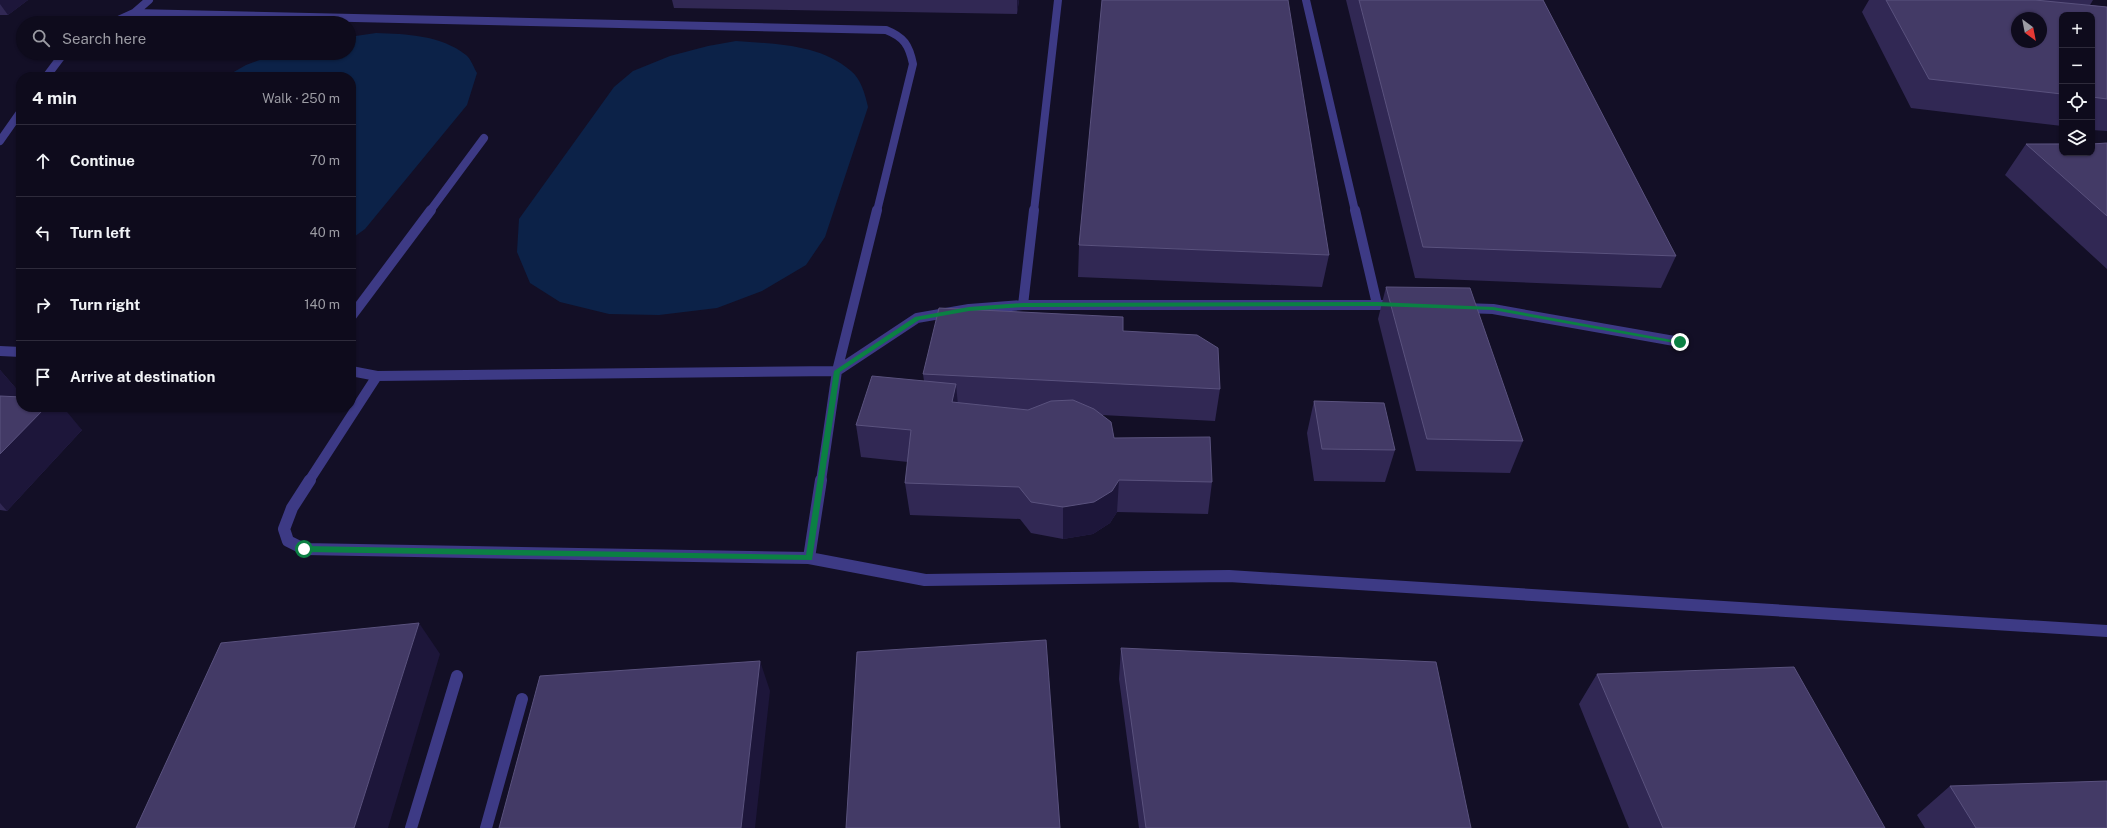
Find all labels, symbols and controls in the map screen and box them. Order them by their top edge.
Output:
north arrow [2011,12,2047,48]
map controls [2059,12,2095,156]
button: + [2059,12,2095,48]
search box [16,16,356,60]
icon: search [30,27,52,49]
text: Search here [62,30,146,47]
button: − [2059,48,2095,84]
button: locate [2059,84,2095,120]
text: 4 min [32,88,77,108]
text: Walk · 250 m [262,91,340,106]
button: layers [2059,120,2095,156]
icon: ahead [32,150,54,172]
text: Continue [70,152,135,169]
text: 70 m [310,153,340,168]
icon: left [32,222,54,244]
text: Turn left [70,224,131,241]
text: 40 m [309,225,340,240]
icon: right [32,294,54,316]
text: Turn right [70,296,140,313]
text: 140 m [304,297,340,312]
route end [1671,333,1689,351]
icon: arrive [32,366,54,388]
text: Arrive at destination [70,368,215,385]
route start [295,540,313,558]

